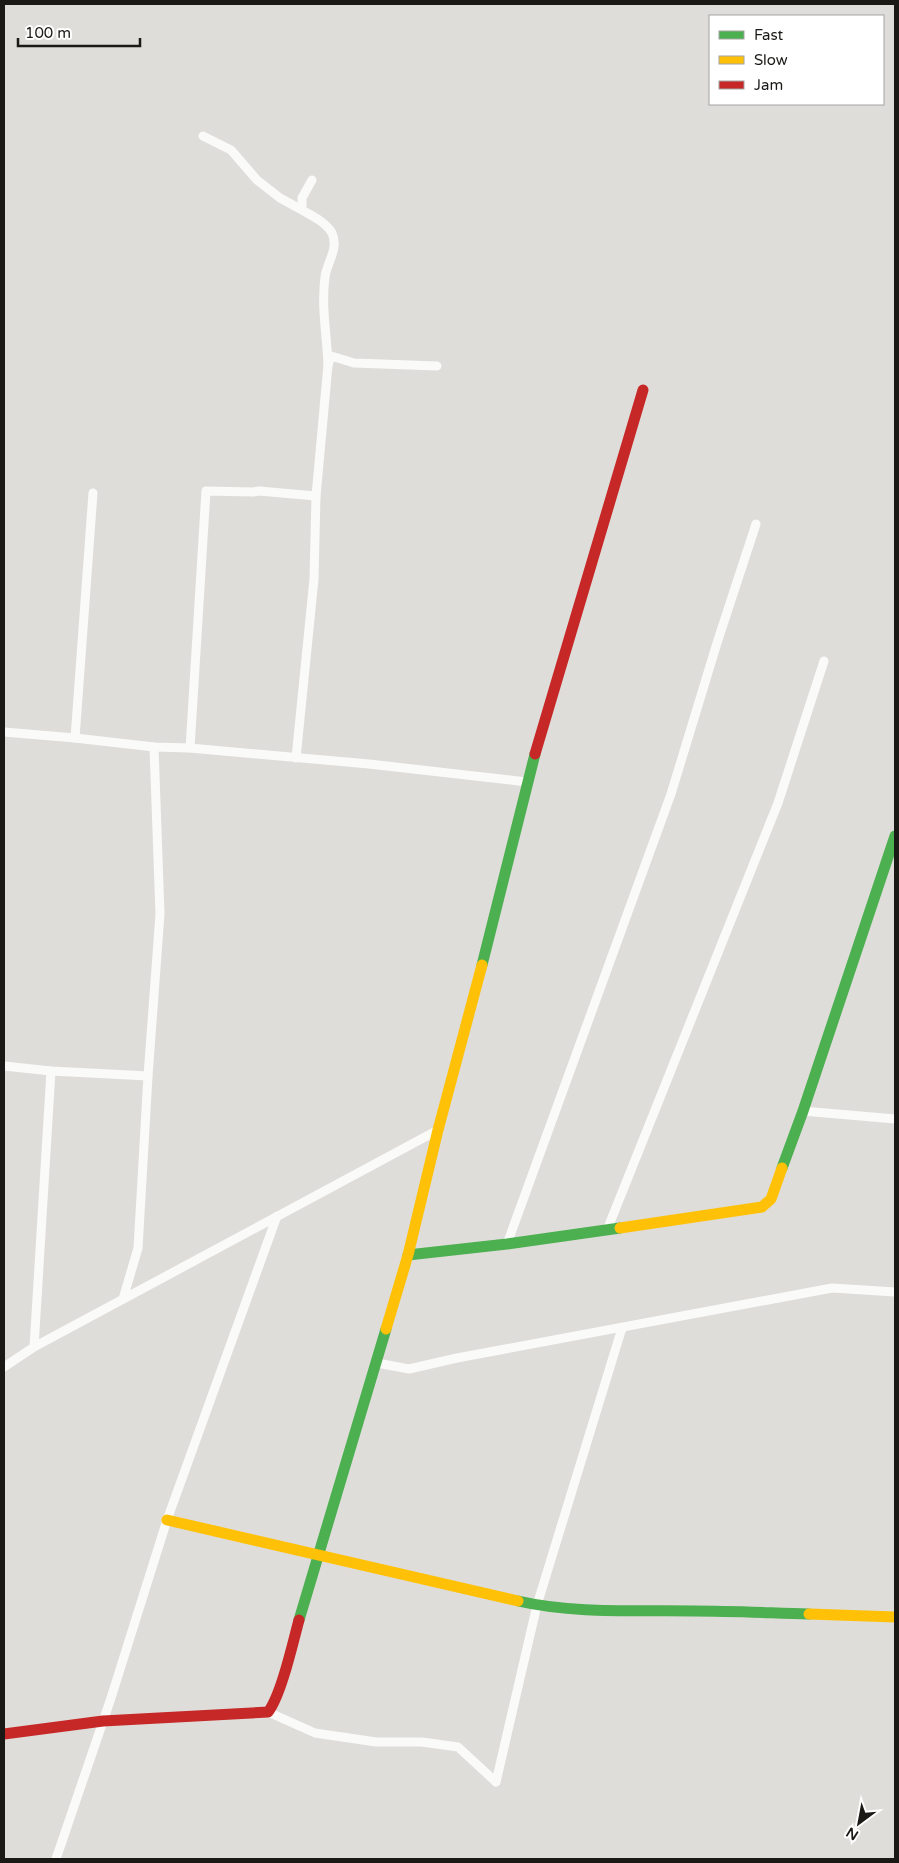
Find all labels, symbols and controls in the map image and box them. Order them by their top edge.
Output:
scale bar [18,15,140,47]
legend [709,15,884,105]
text: 100 m [25,24,71,42]
text: Fast [754,26,784,44]
text: Slow [754,51,788,69]
text: Jam [754,76,783,94]
north arrow [834,1798,884,1848]
text: N [843,1823,862,1844]

